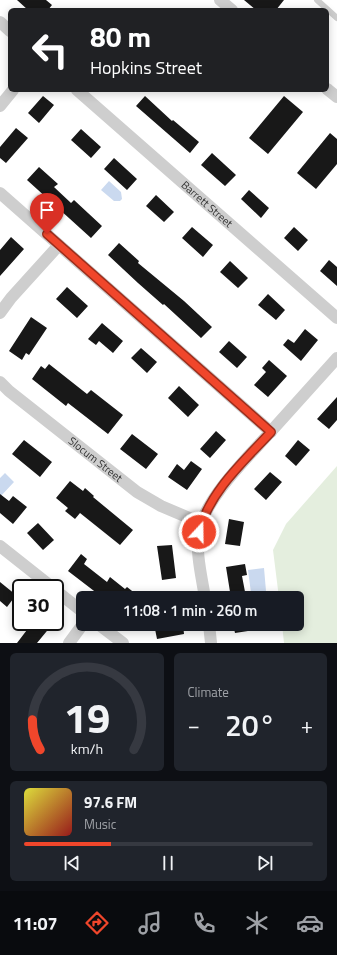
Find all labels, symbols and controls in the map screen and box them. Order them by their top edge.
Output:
text: 80 m [90,15,151,58]
icon: left [24,24,76,76]
text: Hopkins Street [90,54,202,81]
street label: Barrett Street [178,177,236,231]
pin [30,193,64,234]
icon: arrive [36,199,58,221]
street label: Slocum Street [65,433,126,486]
position arrow [178,511,220,553]
speed limit sign: 30 [12,579,64,631]
text: 11:08 · 1 min · 260 m [123,599,257,622]
text: Climate [188,682,229,702]
text: 19 [63,686,110,749]
text: 20° [225,702,275,748]
text: − [188,708,200,742]
text: + [301,708,313,742]
text: km/h [71,738,103,760]
text: 97.6 FM [84,791,137,814]
text: Music [84,814,116,834]
icon: previous [61,852,83,874]
icon: pause [157,852,179,874]
icon: next [254,852,276,874]
icon: directions [83,909,111,937]
icon: music [136,909,164,937]
icon: phone [190,909,218,937]
icon: climate [243,909,271,937]
icon: car [296,909,324,937]
text: 11:07 [13,910,58,937]

